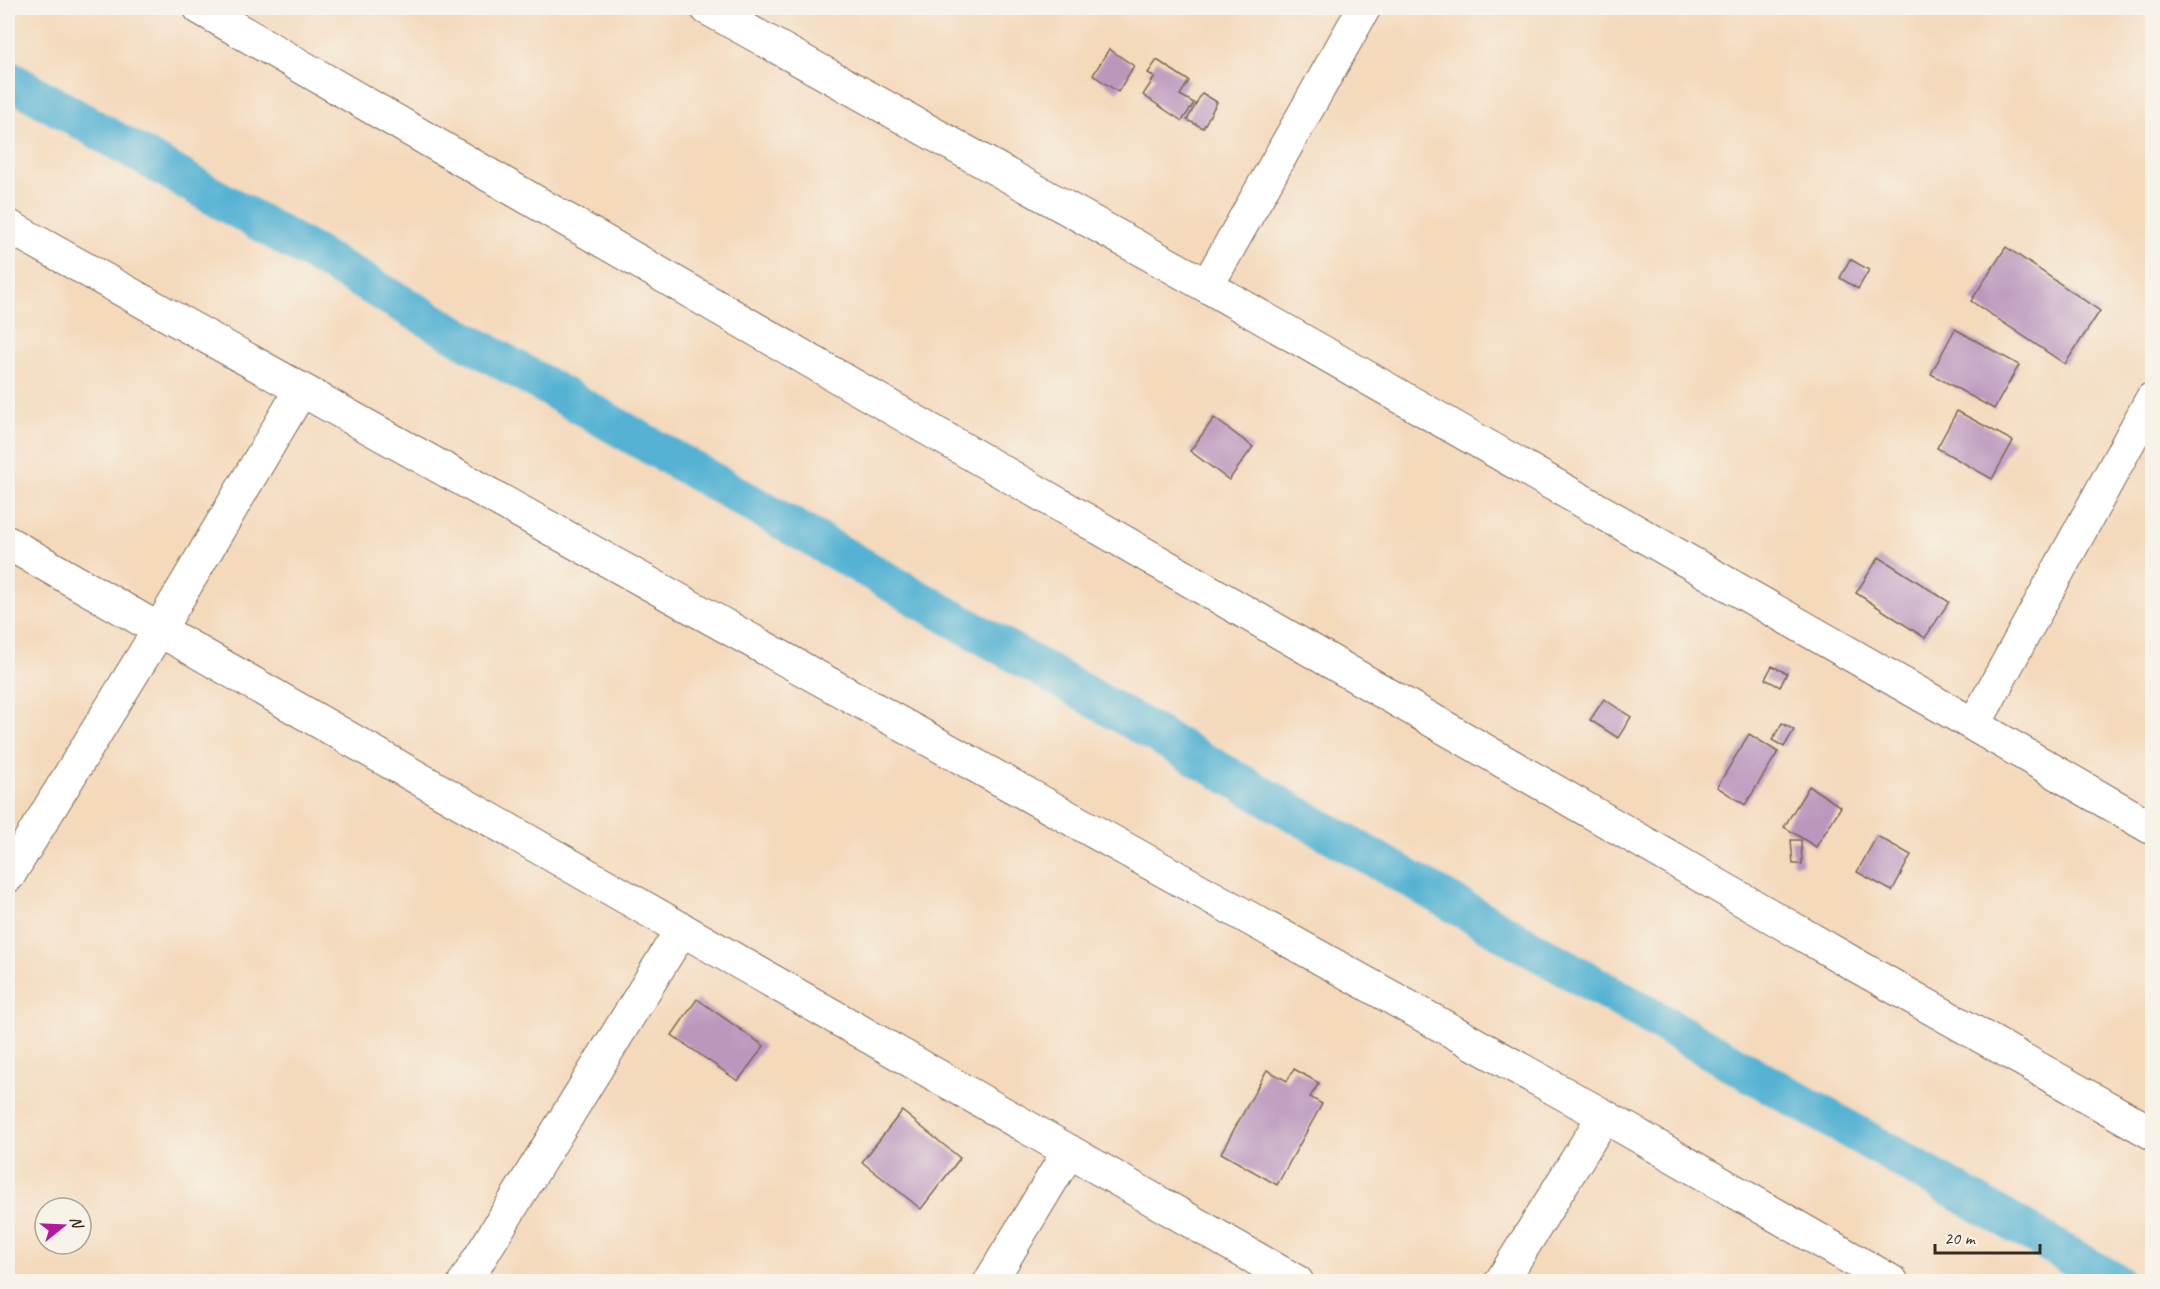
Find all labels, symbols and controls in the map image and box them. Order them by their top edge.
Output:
north arrow [33,1196,93,1256]
text: N [65,1214,88,1232]
scale bar [1935,1217,2040,1255]
text: 20 m [1944,1227,1977,1249]

